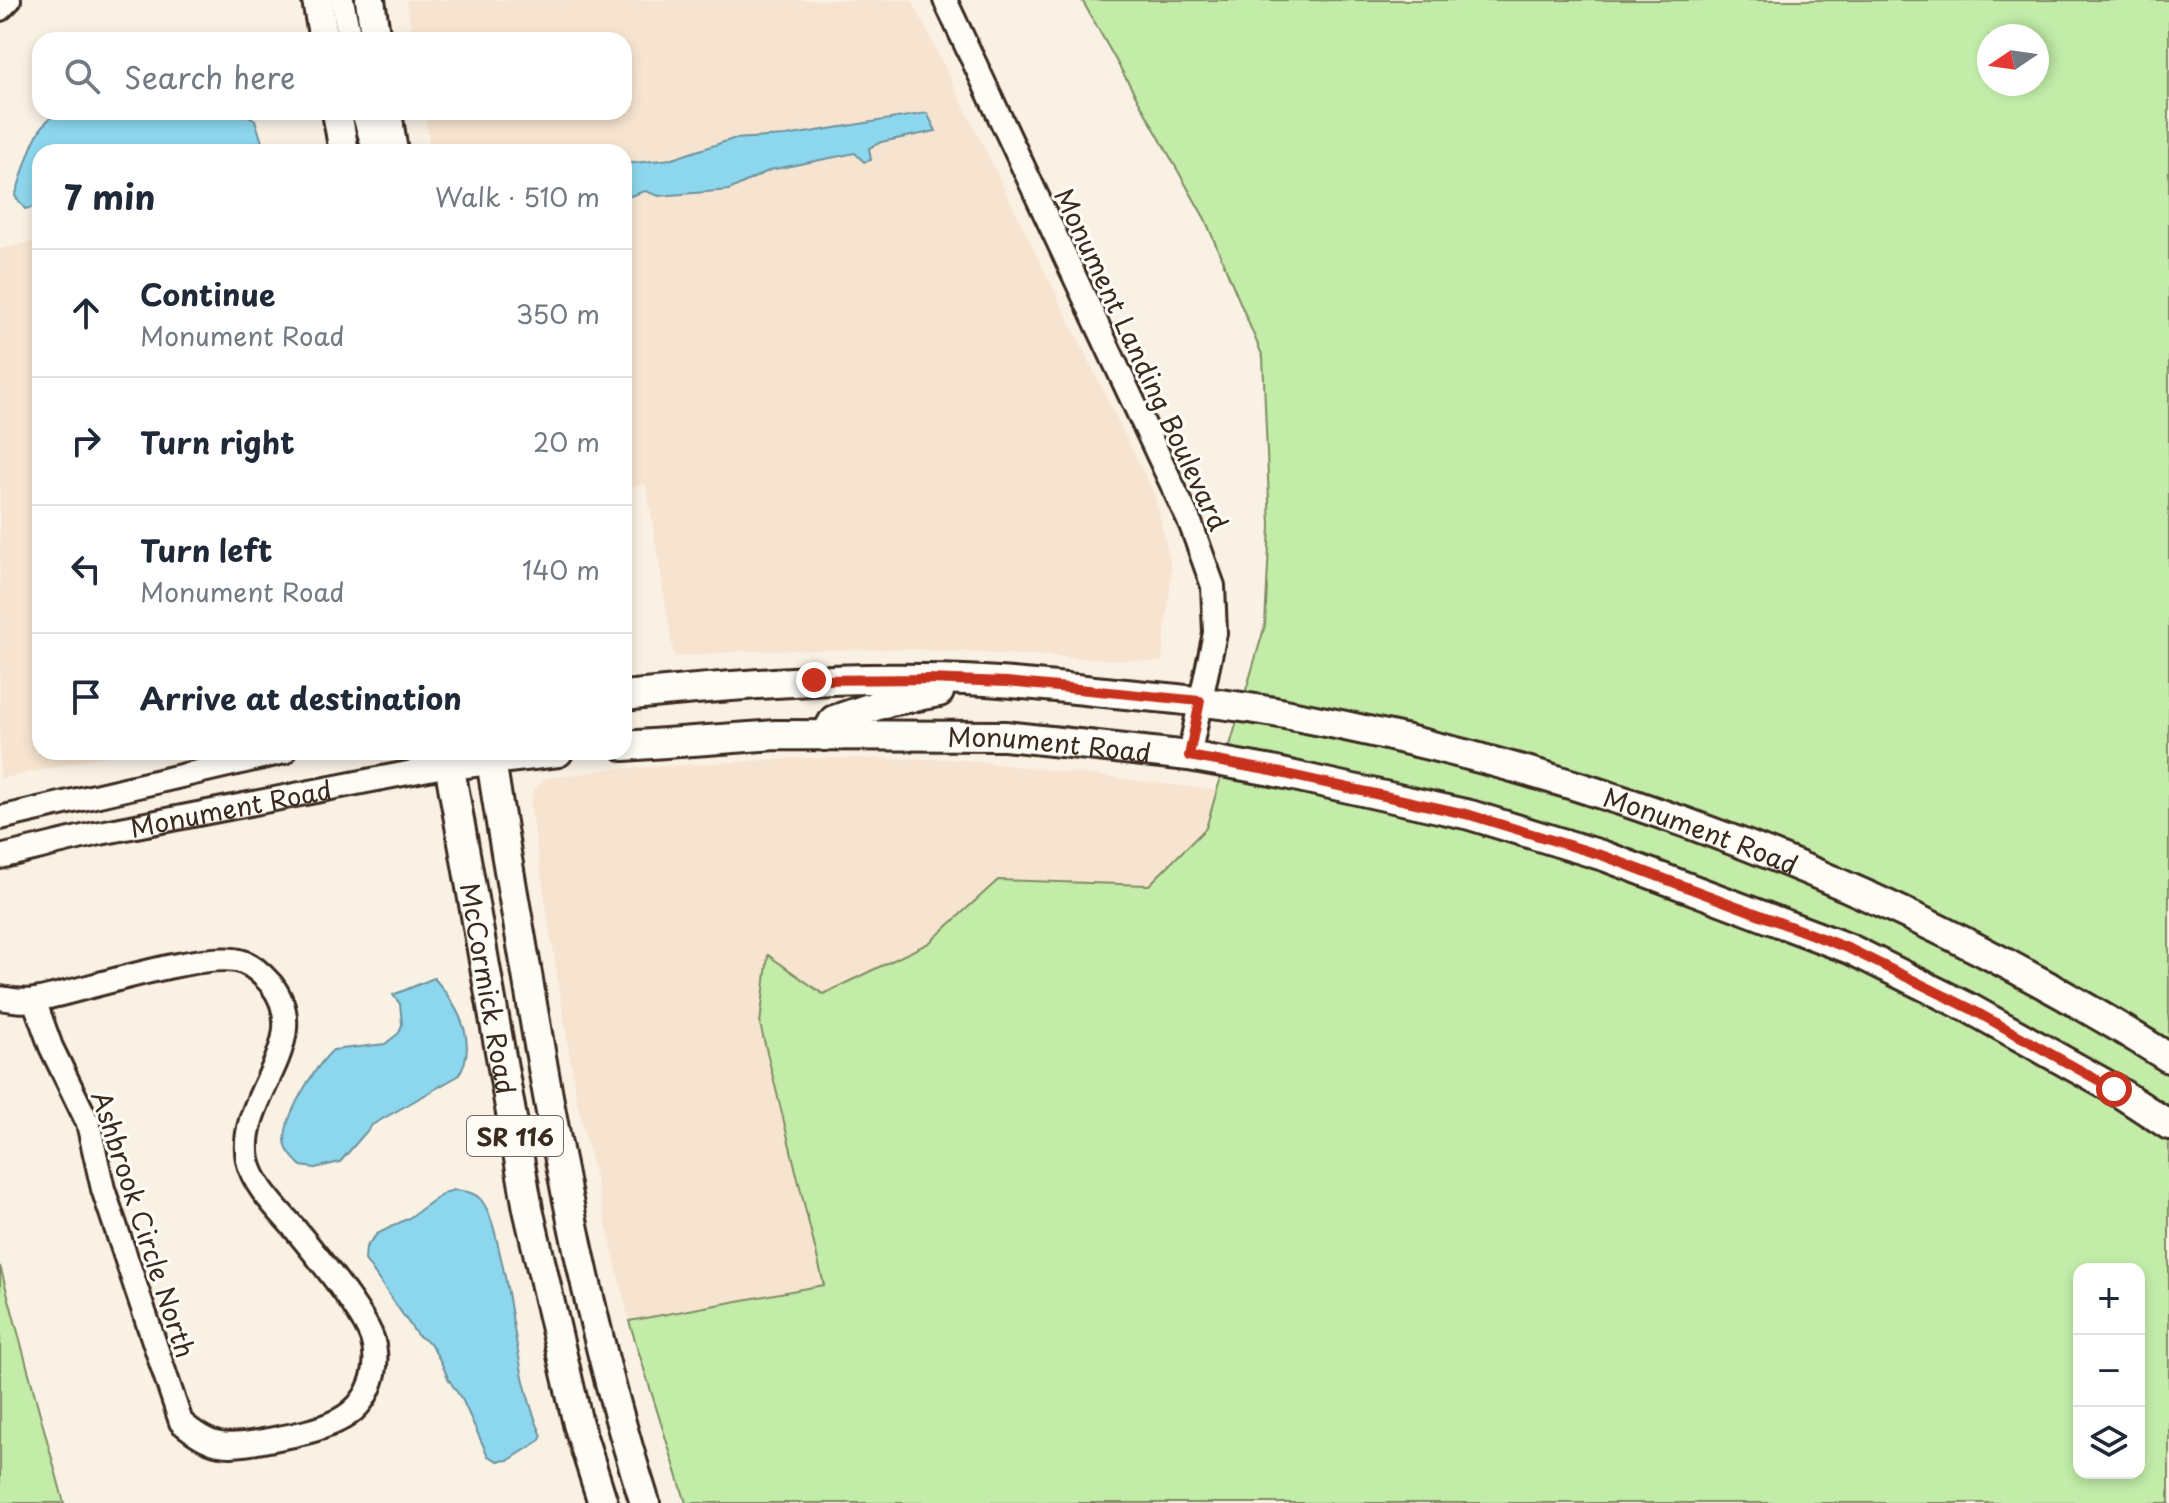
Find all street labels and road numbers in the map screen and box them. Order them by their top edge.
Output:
street label: Monument Landing Boulevard [1045,181,1239,537]
street label: Monument Road [947,716,1153,771]
street label: Monument Road [127,769,335,846]
street label: Monument Road [1599,776,1804,883]
street label: McCormick Road [451,879,527,1097]
street label: Ashbrook Circle North [82,1085,206,1363]
road number: SR 116 [467,1116,563,1156]

